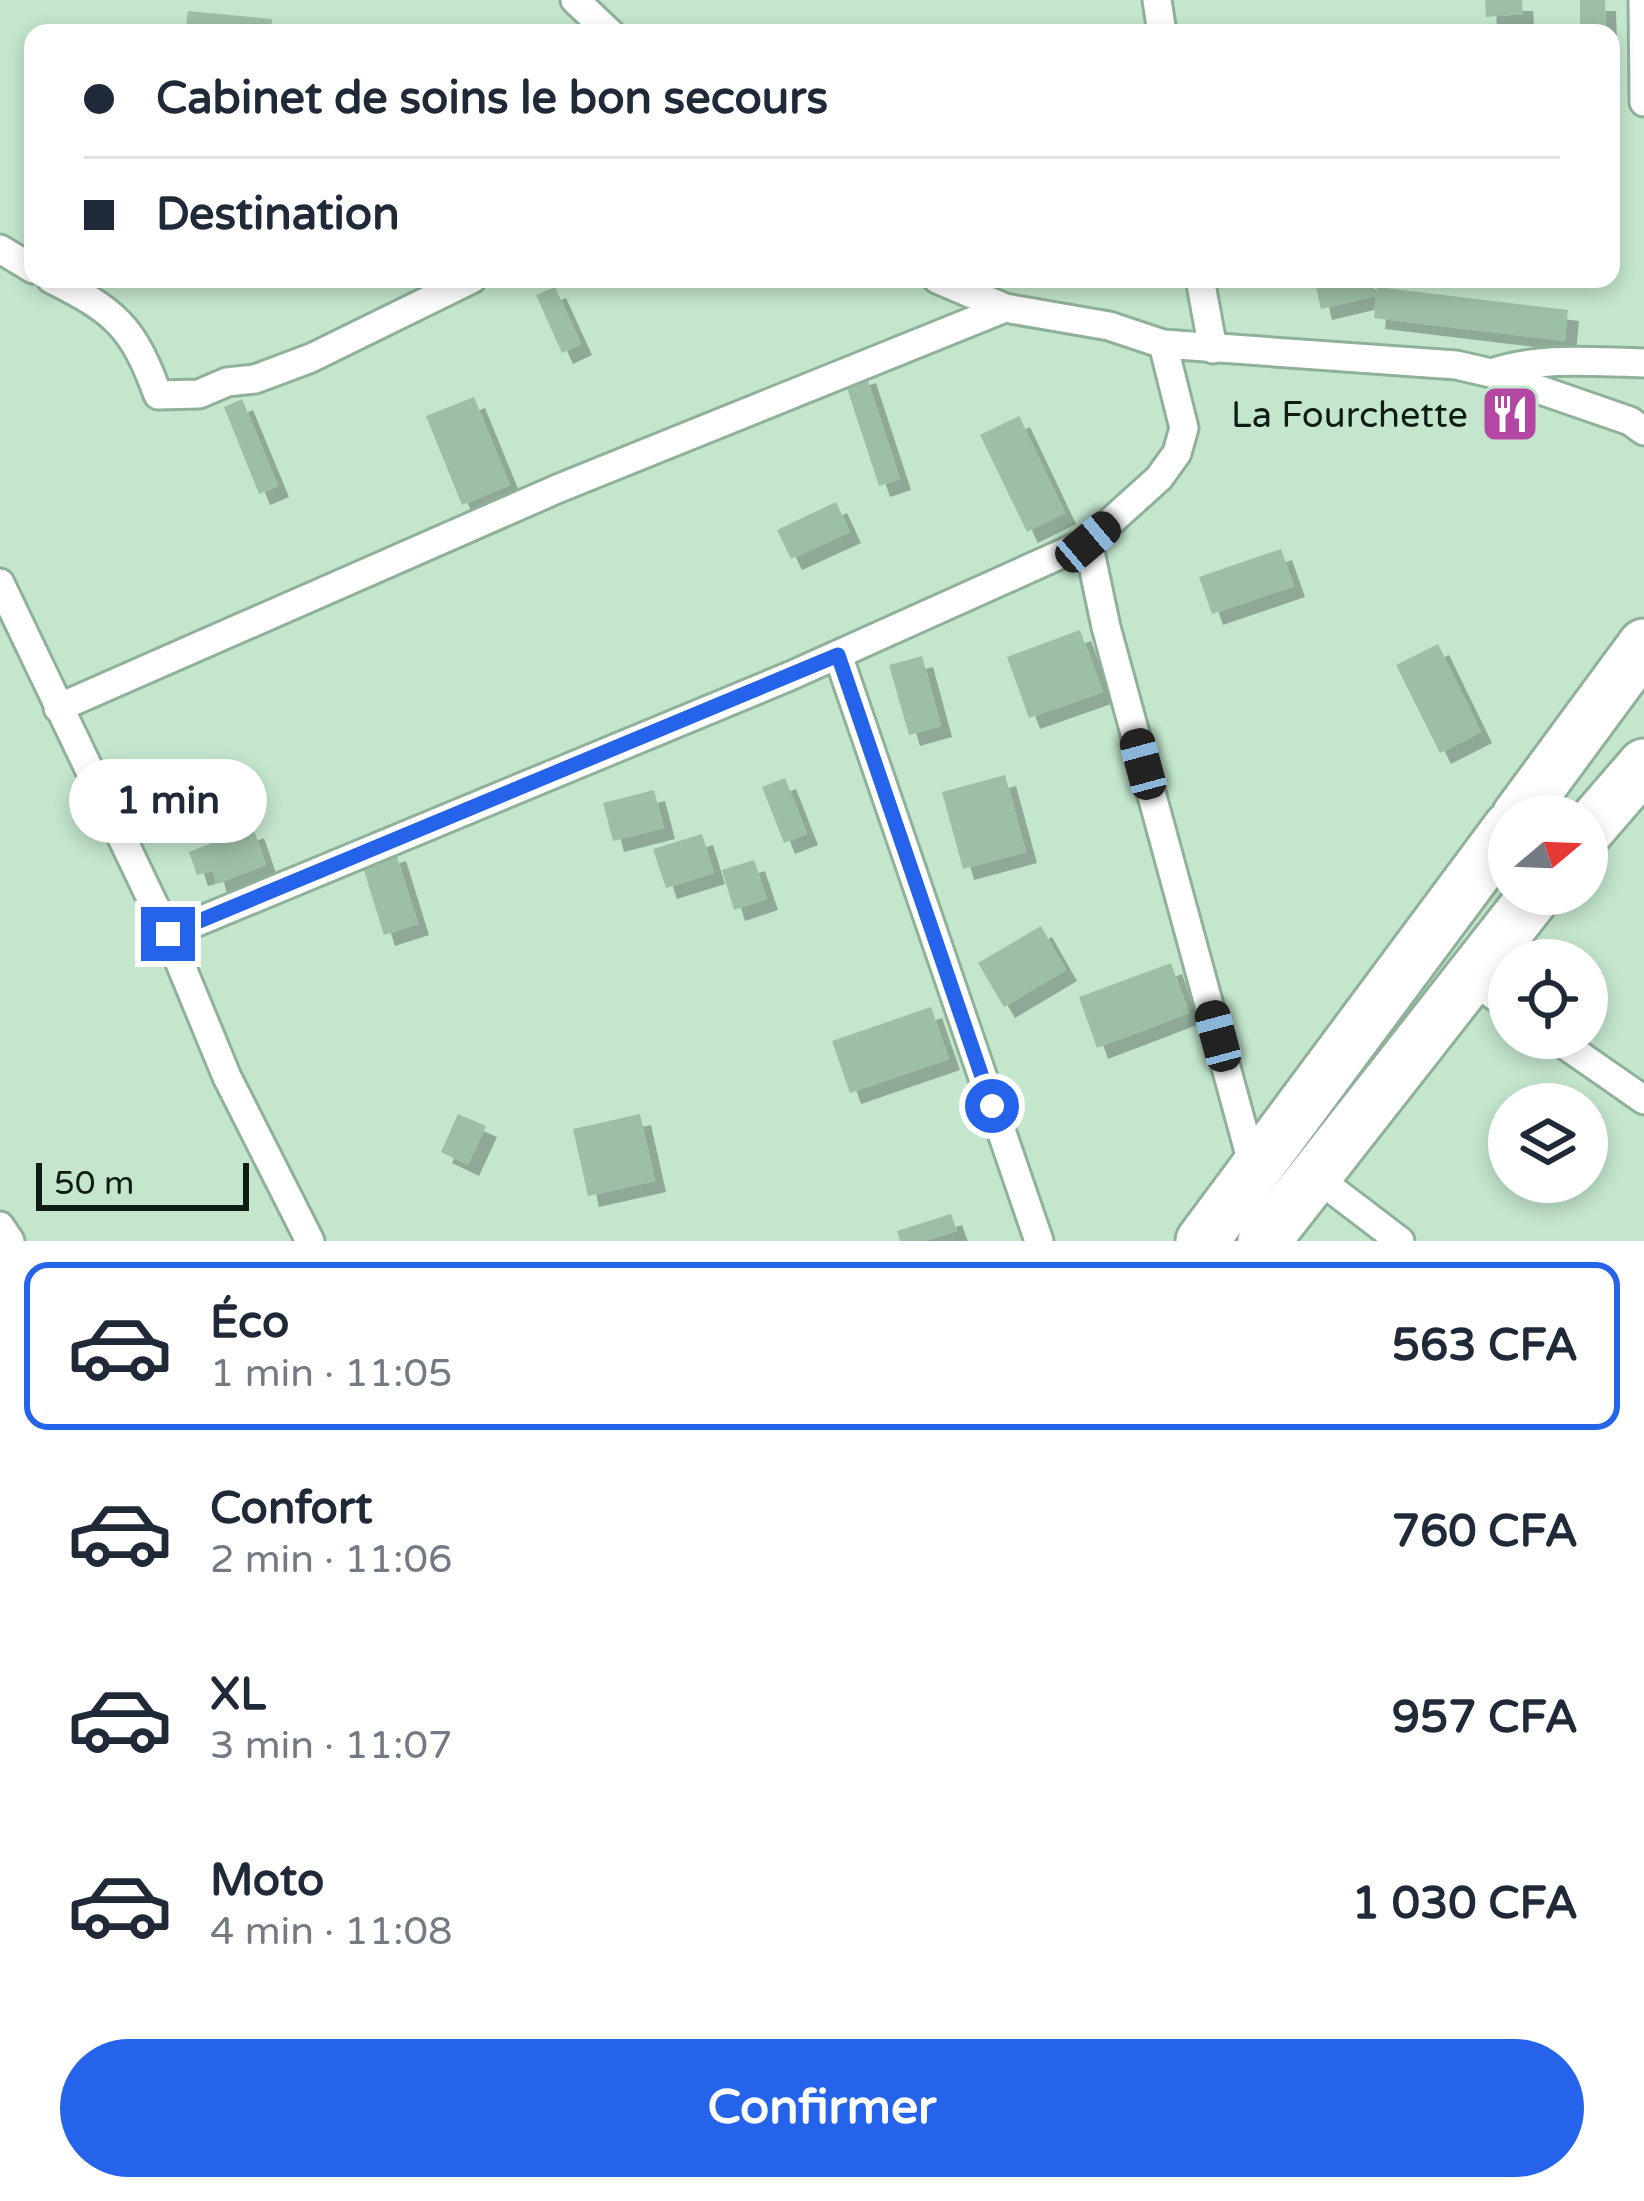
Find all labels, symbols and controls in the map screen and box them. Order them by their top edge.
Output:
text: Cabinet de soins le bon secours [156,72,828,126]
text: Destination [156,188,400,242]
restaurant icon: La Fourchette [1479,383,1541,445]
place label: La Fourchette [1231,394,1468,437]
car [1049,505,1127,579]
car [1116,725,1170,803]
callout: 1 min [69,760,267,844]
text: 1 min [116,777,220,824]
north arrow [1488,795,1608,915]
map controls [1488,795,1608,1203]
route end [141,907,195,961]
button: locate [1488,939,1608,1059]
car [1191,997,1245,1075]
route start [965,1079,1019,1133]
button: layers [1488,1083,1608,1203]
scale bar [36,1157,249,1210]
text: 50 m [54,1164,134,1203]
icon: car [66,1292,174,1400]
text: Éco [210,1296,289,1350]
text: 563 CFA [1392,1319,1578,1373]
text: 1 min · 11:05 [210,1350,452,1397]
icon: car [66,1478,174,1586]
text: Confort [210,1482,372,1536]
text: 760 CFA [1392,1505,1578,1559]
text: 2 min · 11:06 [210,1536,452,1583]
icon: car [66,1664,174,1772]
text: XL [210,1668,266,1722]
text: 957 CFA [1392,1691,1578,1745]
text: 3 min · 11:07 [210,1722,452,1769]
icon: car [66,1850,174,1958]
text: Moto [210,1854,324,1908]
text: 1 030 CFA [1352,1877,1578,1931]
text: 4 min · 11:08 [210,1908,452,1955]
button: Confirmer [60,2039,1584,2177]

